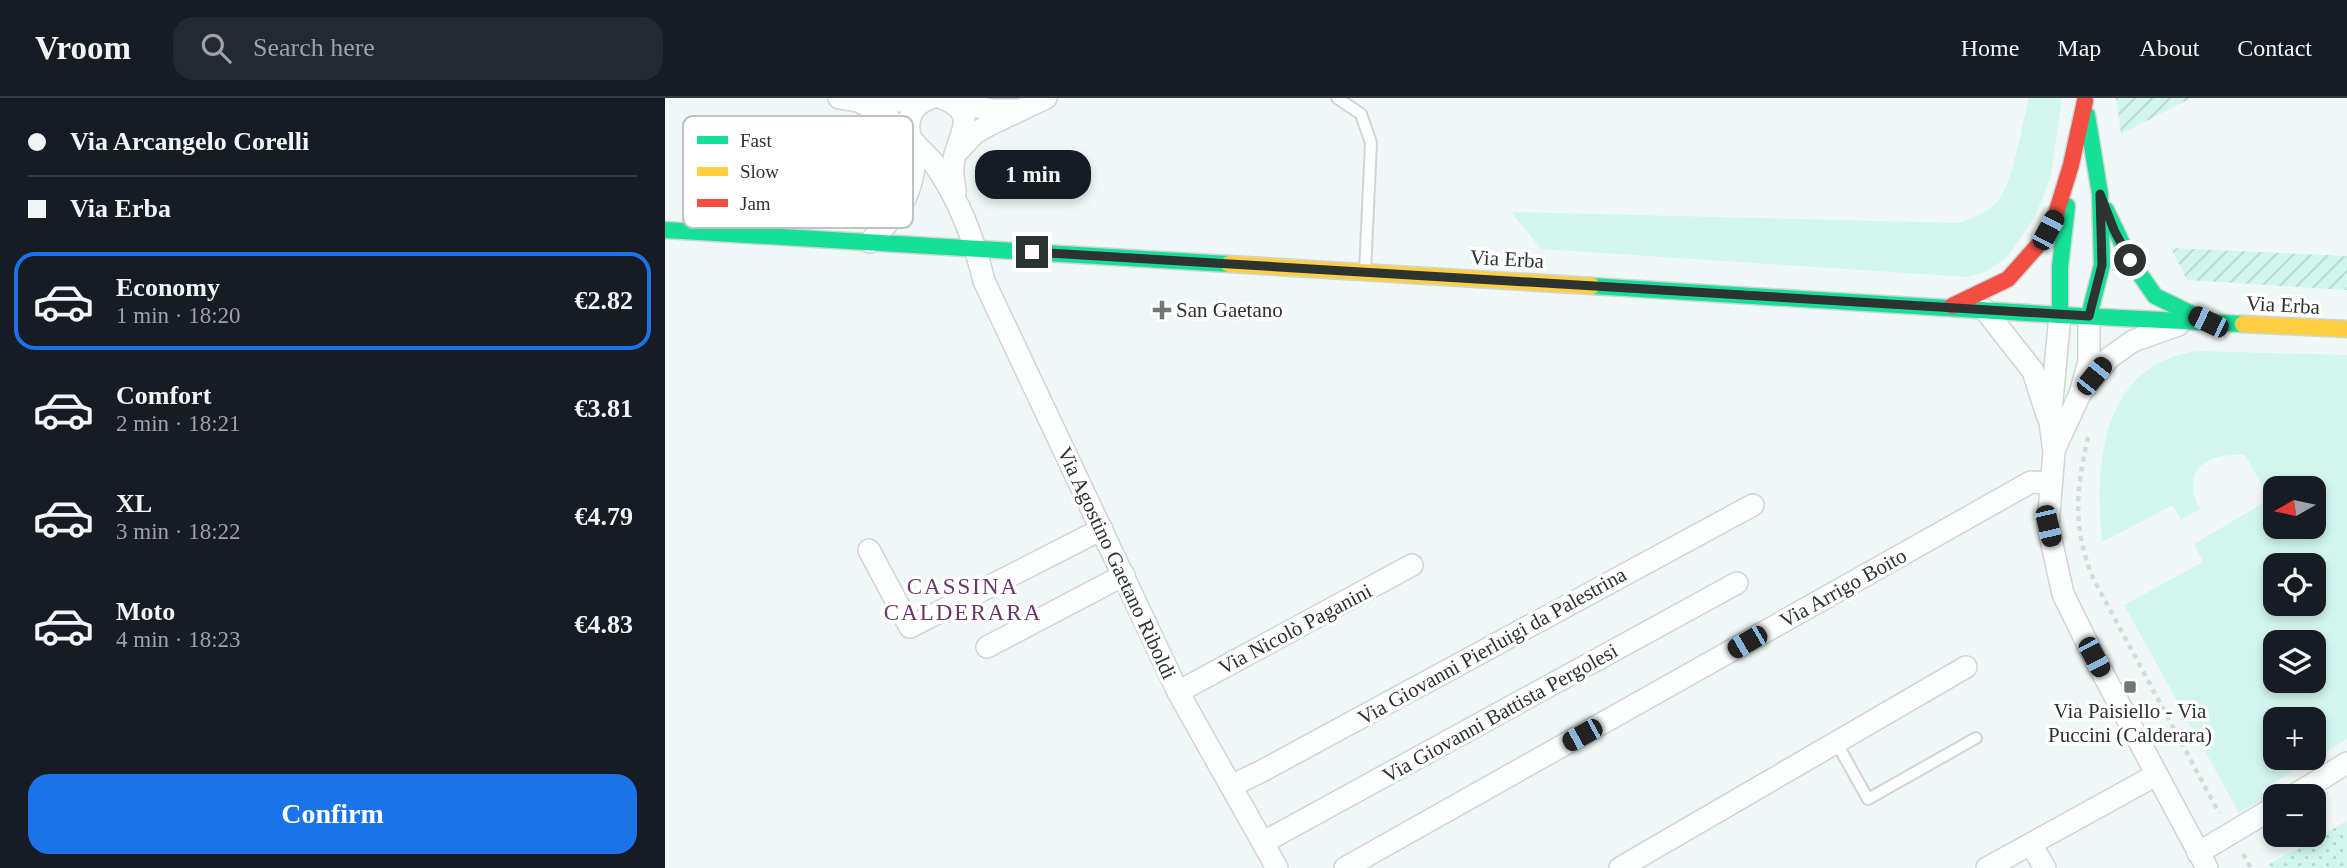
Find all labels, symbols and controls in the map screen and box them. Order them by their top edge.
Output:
search box [173,17,663,80]
icon: search [197,29,235,67]
text: Vroom [35,30,131,66]
text: Search here [253,33,375,62]
text: Home [1961,35,2019,61]
text: Map [2057,35,2101,61]
text: About [2139,35,2199,61]
text: Contact [2237,35,2312,61]
legend [683,116,913,228]
text: Via Arcangelo Corelli [70,127,309,156]
text: Fast [740,130,772,151]
callout: 1 min [974,150,1090,200]
text: Slow [740,161,779,182]
text: 1 min [1005,162,1061,187]
text: Jam [740,193,771,214]
text: Via Erba [70,194,171,223]
car [2029,207,2068,253]
route end [1016,236,1048,268]
route start [2114,244,2146,276]
street label: Via Erba [1469,245,1545,273]
icon: car [32,270,95,333]
text: Economy [116,273,220,302]
text: €2.82 [575,286,633,315]
street label: Via Erba [2245,291,2321,319]
place label: San Gaetano [1176,298,1283,322]
marker: San Gaetano [1154,302,1170,318]
text: 1 min · 18:20 [116,303,241,328]
car [2185,303,2232,341]
car [2073,353,2116,399]
icon: car [32,378,95,441]
text: Comfort [116,381,211,410]
text: €3.81 [575,394,633,423]
text: 2 min · 18:21 [116,411,241,436]
street label: Via Agostino Gaetano Riboldi [1053,443,1182,683]
north arrow [2263,476,2326,539]
map controls [2263,476,2326,847]
icon: car [32,486,95,549]
text: XL [116,489,152,518]
text: €4.79 [575,502,633,531]
car [2034,503,2063,549]
text: 3 min · 18:22 [116,519,241,544]
street label: Via Arrigo Boito [1775,543,1911,633]
button: locate [2263,553,2326,616]
street label: Via Giovanni Pierluigi da Palestrina [1354,562,1631,730]
district label: CASSINA CALDERARA [884,574,1042,625]
street label: Via Nicolò Paganini [1214,578,1376,680]
icon: car [32,594,95,657]
text: Moto [116,597,175,626]
text: €4.83 [575,610,633,639]
car [1724,622,1771,662]
text: 4 min · 18:23 [116,627,241,652]
button: layers [2263,630,2326,693]
car [2075,634,2114,680]
street label: Via Giovanni Battista Pergolesi [1378,638,1622,788]
marker: Via Paisiello - Via Puccini (Calderara) [2122,679,2138,695]
place label: Via Paisiello - Via Puccini (Calderara) [2048,699,2212,747]
button: + [2263,707,2326,770]
car [1559,716,1606,754]
button: Confirm [28,774,637,854]
button: − [2263,784,2326,847]

